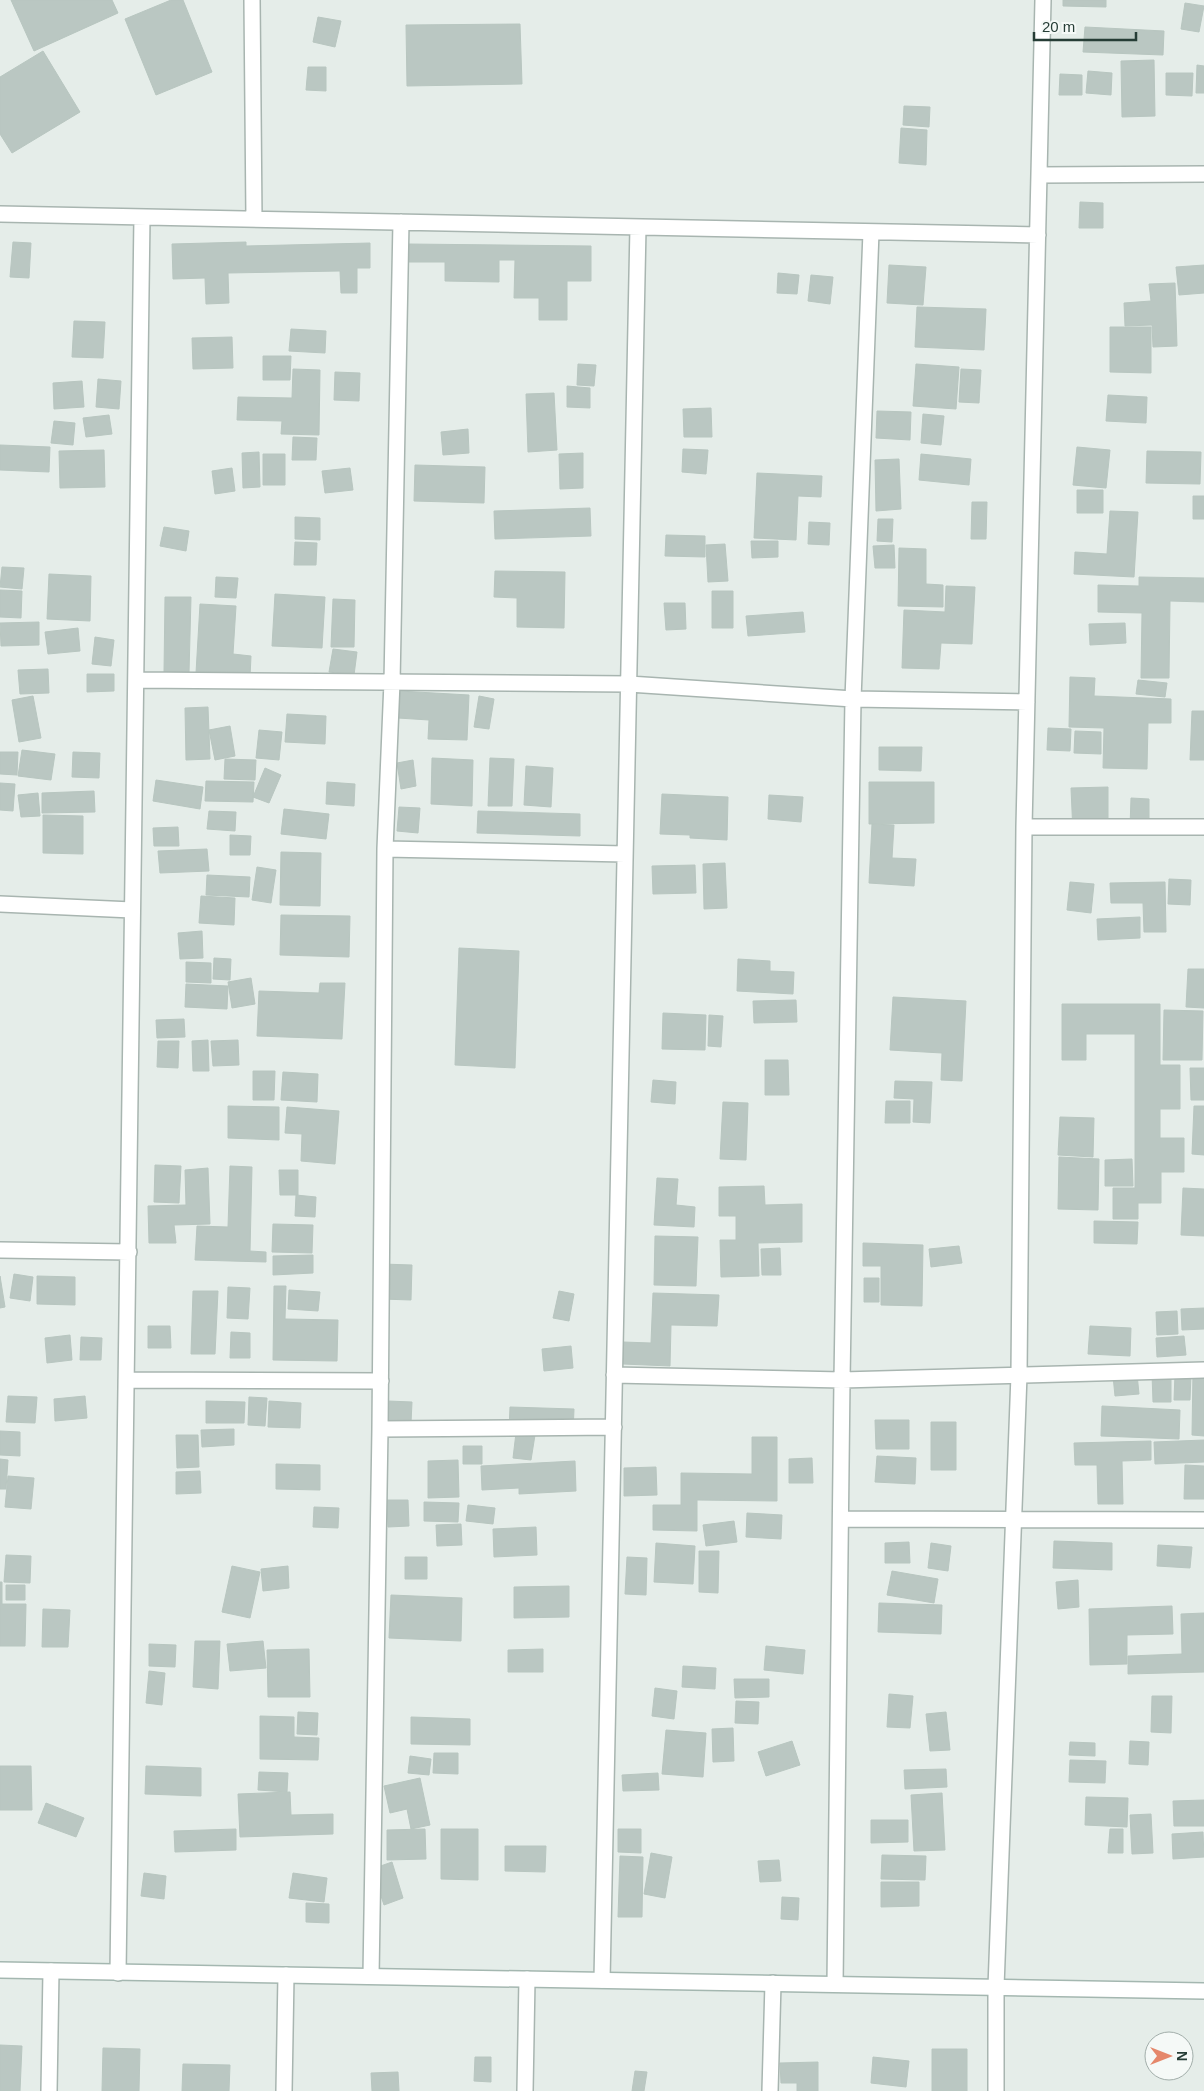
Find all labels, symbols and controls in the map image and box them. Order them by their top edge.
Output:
scale bar [1034,10,1136,42]
text: 20 m [1042,18,1075,35]
north arrow [1144,2031,1194,2081]
text: N [1174,2051,1190,2061]

